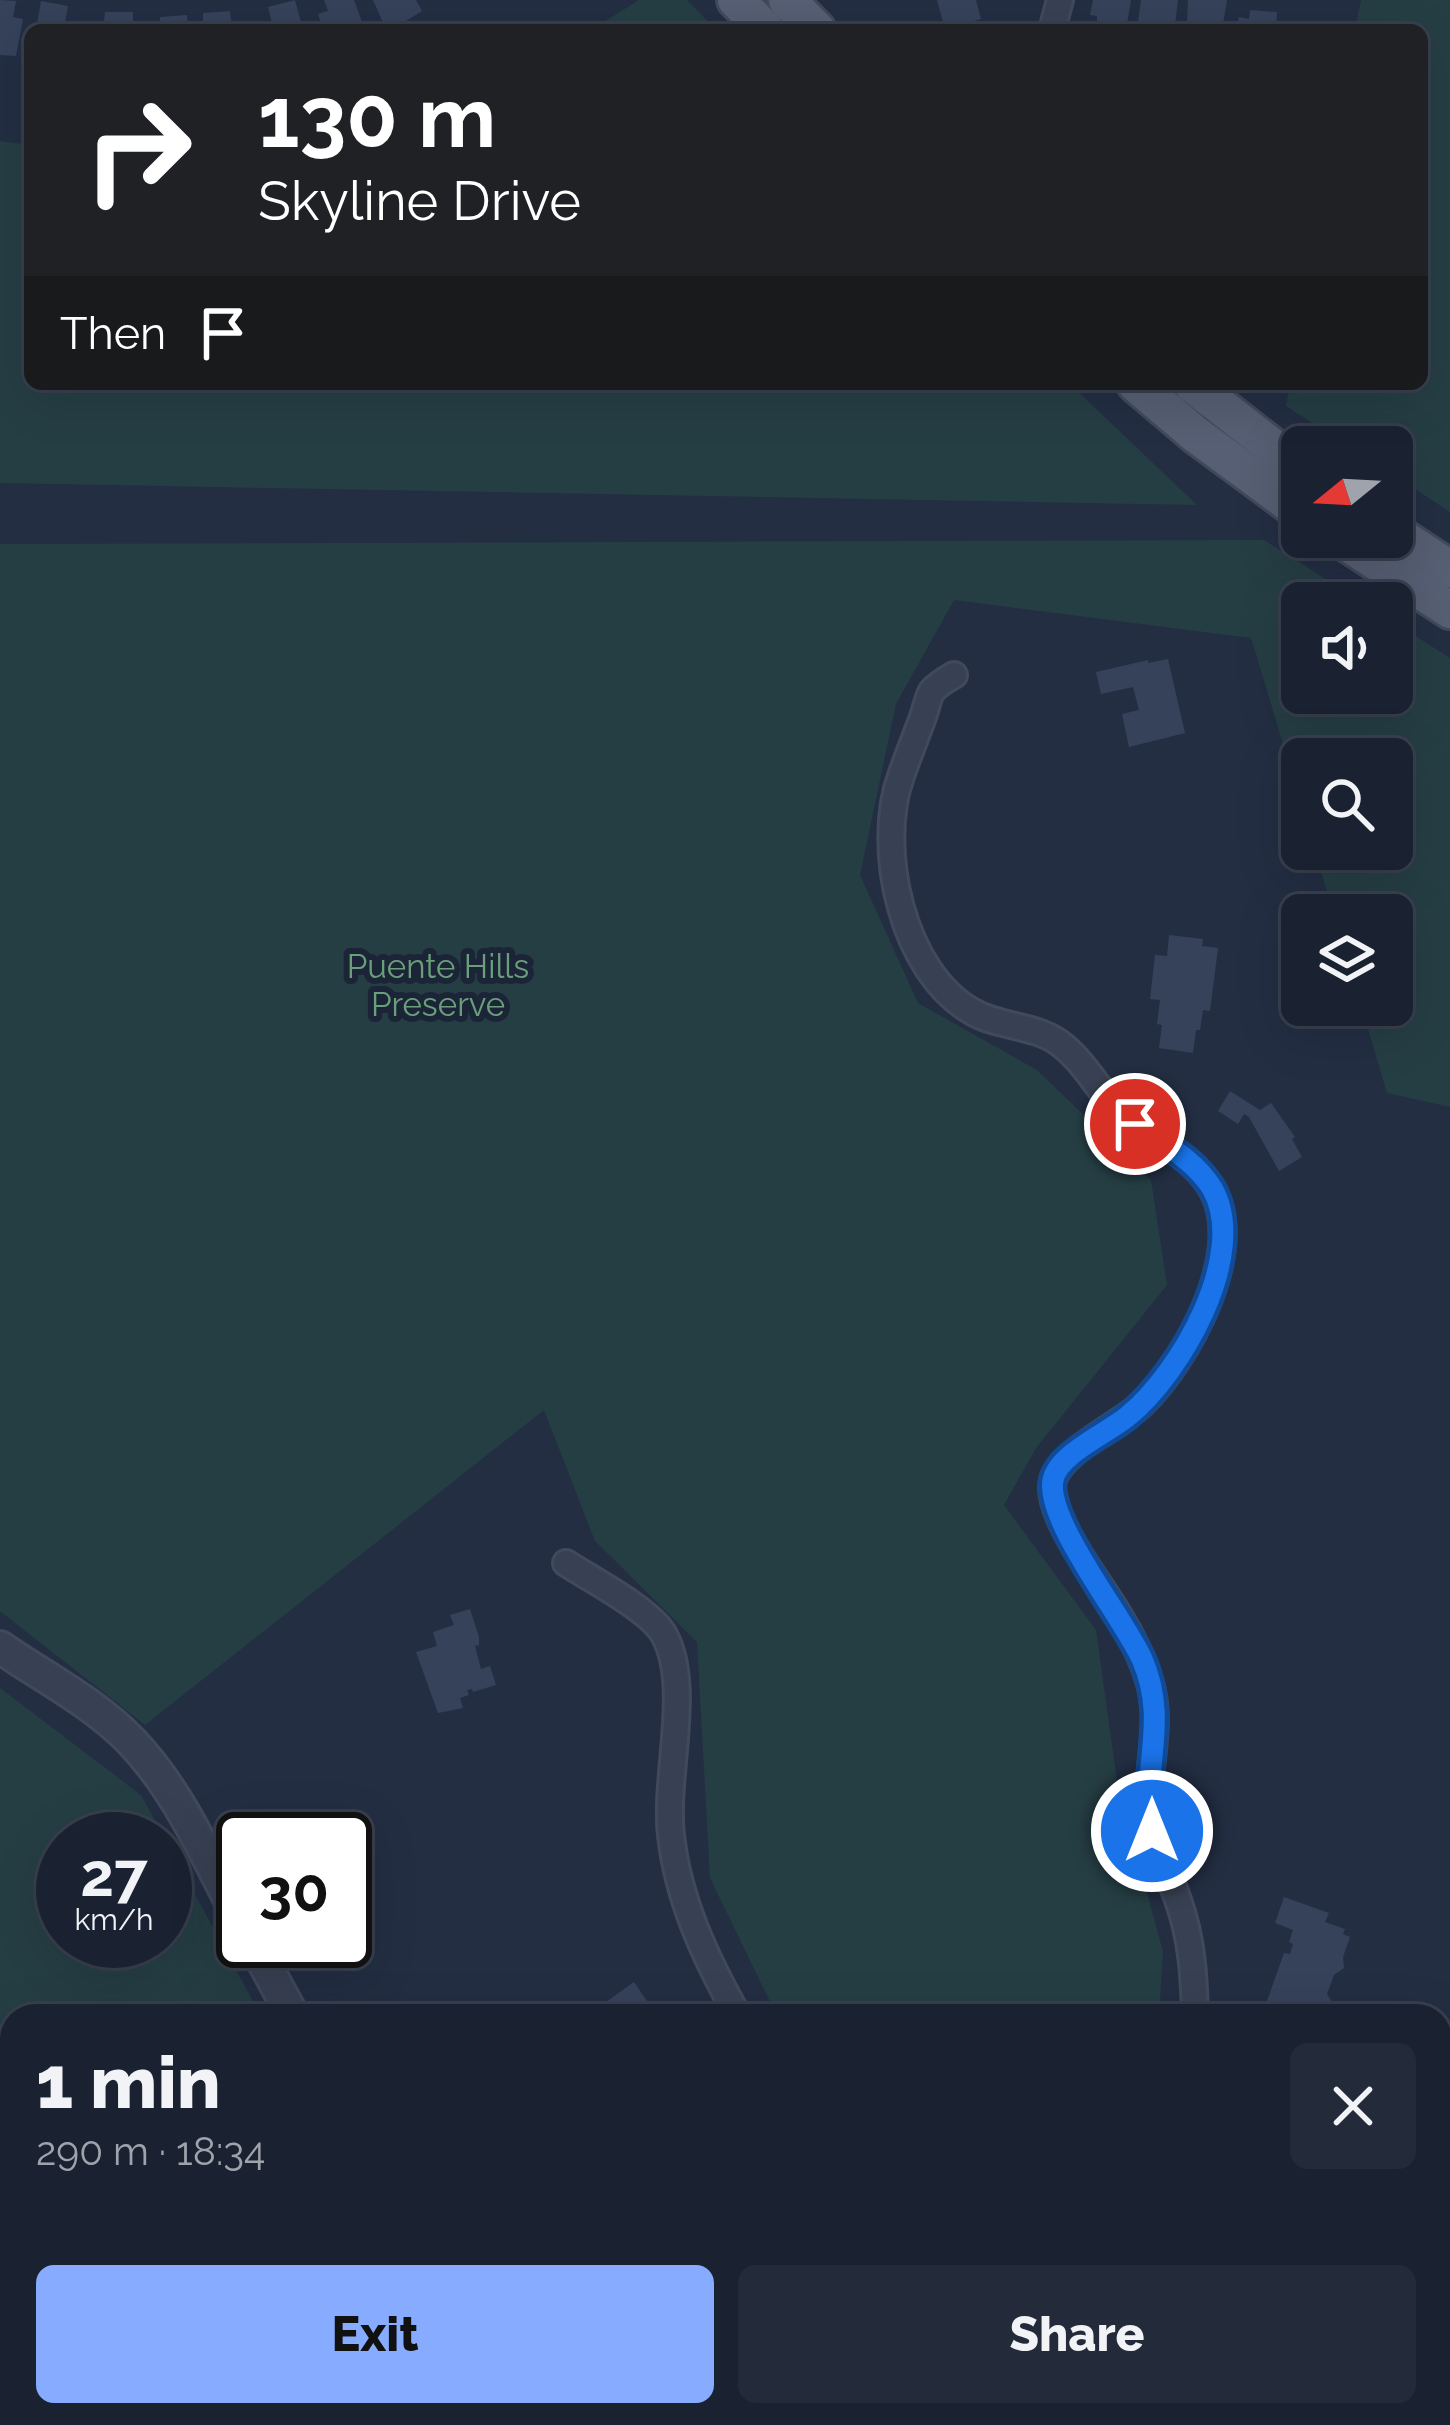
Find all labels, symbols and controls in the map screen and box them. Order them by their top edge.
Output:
text: 130 m [258,68,496,167]
icon: right [60,72,216,228]
text: Skyline Drive [258,169,581,233]
icon: arrive [190,300,256,366]
text: Then [60,307,166,360]
north arrow [1281,426,1413,558]
map controls [1281,426,1413,1026]
button: sound [1281,582,1413,714]
button: search [1281,738,1413,870]
button: layers [1281,894,1413,1026]
park label: Puente Hills Preserve [347,947,529,1024]
pin [1084,1073,1186,1175]
icon: arrive [1102,1091,1168,1157]
position arrow [1089,1768,1215,1894]
speed limit sign: 30 [216,1812,372,1968]
text: 27 [80,1840,148,1910]
text: km/h [74,1902,154,1937]
text: 1 min [36,2040,221,2125]
button: close [1290,2043,1416,2169]
text: 290 m · 18:34 [36,2128,265,2174]
button: Exit [36,2265,714,2403]
button: Share [738,2265,1416,2403]

